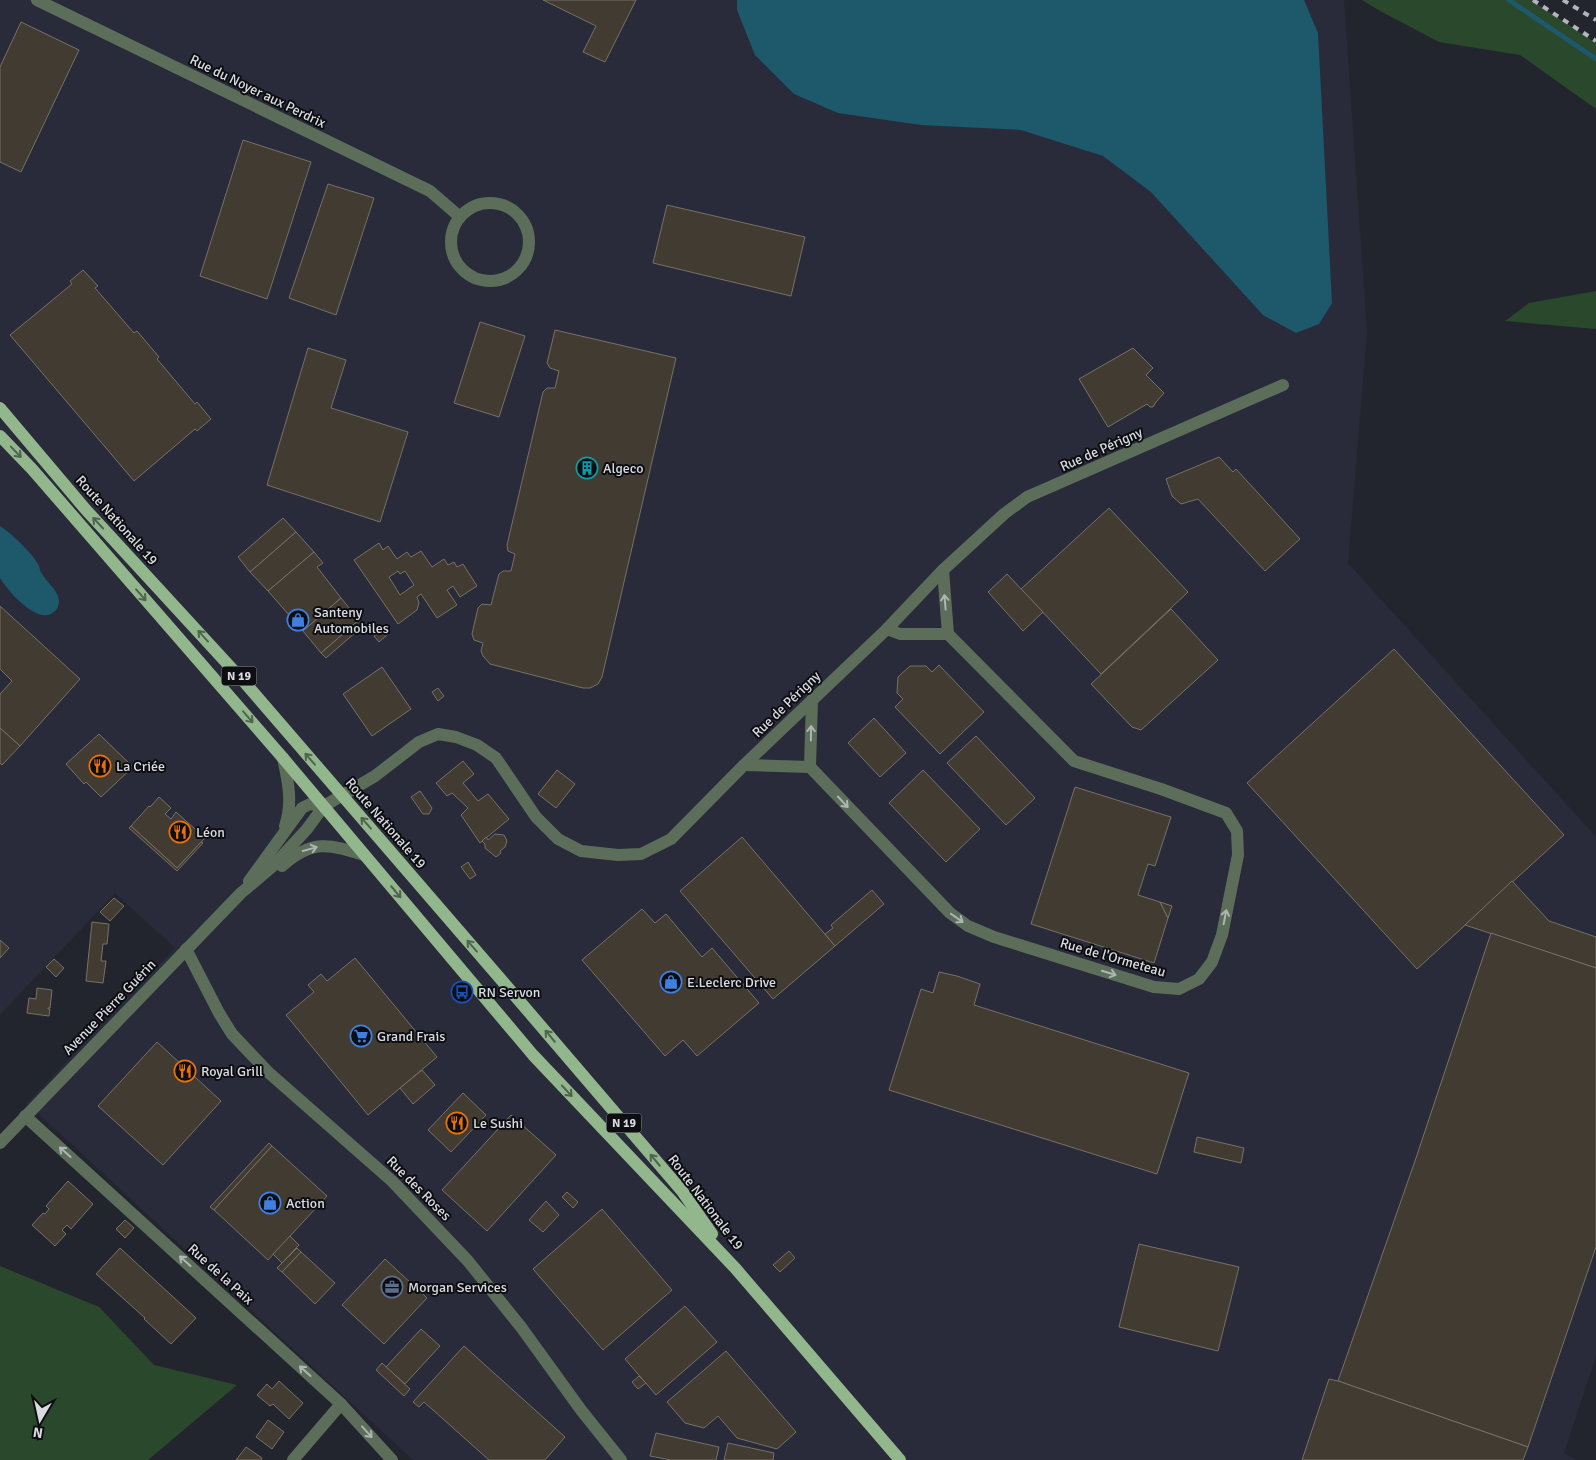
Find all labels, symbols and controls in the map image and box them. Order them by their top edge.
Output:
street label: Rue du Noyer aux Perdrix [187,51,329,132]
street label: Rue de Périgny [1057,424,1145,475]
one-way arrow [10,446,22,459]
building icon: Algeco [575,456,599,480]
place label: Algeco [603,460,644,477]
street label: Route Nationale 19 [72,472,161,569]
one-way arrow [92,517,104,530]
one-way arrow [135,588,147,601]
one-way arrow [941,595,950,611]
place label: Santeny Automobiles [314,604,389,637]
shop icon: Santeny Automobiles [286,608,310,632]
one-way arrow [197,630,209,643]
road number: N 19 [222,666,256,686]
street label: Rue de Périgny [749,667,824,741]
one-way arrow [242,711,254,724]
one-way arrow [806,726,816,742]
one-way arrow [304,752,316,765]
restaurant icon: La Criée [88,754,112,778]
place label: La Criée [116,758,165,775]
street label: Route Nationale 19 [342,775,430,872]
one-way arrow [837,796,849,809]
one-way arrow [360,817,372,830]
restaurant icon: Léon [168,820,192,844]
place label: Léon [196,824,225,841]
one-way arrow [302,844,318,853]
one-way arrow [390,886,401,899]
one-way arrow [1221,910,1231,926]
one-way arrow [950,913,964,923]
street label: Rue de l'Ormeteau [1058,934,1168,981]
one-way arrow [467,940,478,953]
street label: Avenue Pierre Guérin [59,956,159,1059]
one-way arrow [1101,968,1117,978]
shop icon: E.Leclerc Drive [659,970,683,994]
place label: E.Leclerc Drive [687,974,776,991]
bus stop icon: RN Servon [450,980,474,1004]
place label: RN Servon [478,984,540,1001]
supermarket icon: Grand Frais [349,1024,373,1048]
place label: Grand Frais [377,1028,445,1045]
one-way arrow [544,1030,555,1043]
restaurant icon: Royal Grill [173,1059,197,1083]
place label: Royal Grill [201,1063,263,1080]
one-way arrow [561,1084,573,1097]
restaurant icon: Le Sushi [445,1111,469,1135]
road number: N 19 [606,1114,642,1132]
place label: Le Sushi [473,1115,523,1132]
one-way arrow [59,1146,72,1158]
street label: Route Nationale 19 [664,1151,747,1253]
street label: Rue des Roses [383,1153,454,1224]
one-way arrow [649,1153,661,1166]
shop icon: Action [258,1191,282,1215]
place label: Action [286,1195,325,1212]
street label: Rue de la Paix [184,1240,257,1309]
one-way arrow [179,1256,192,1267]
office icon: Morgan Services [380,1275,404,1299]
place label: Morgan Services [408,1279,507,1296]
one-way arrow [299,1365,312,1377]
north arrow [15,1395,65,1445]
text: N [32,1423,44,1442]
one-way arrow [361,1425,372,1438]

